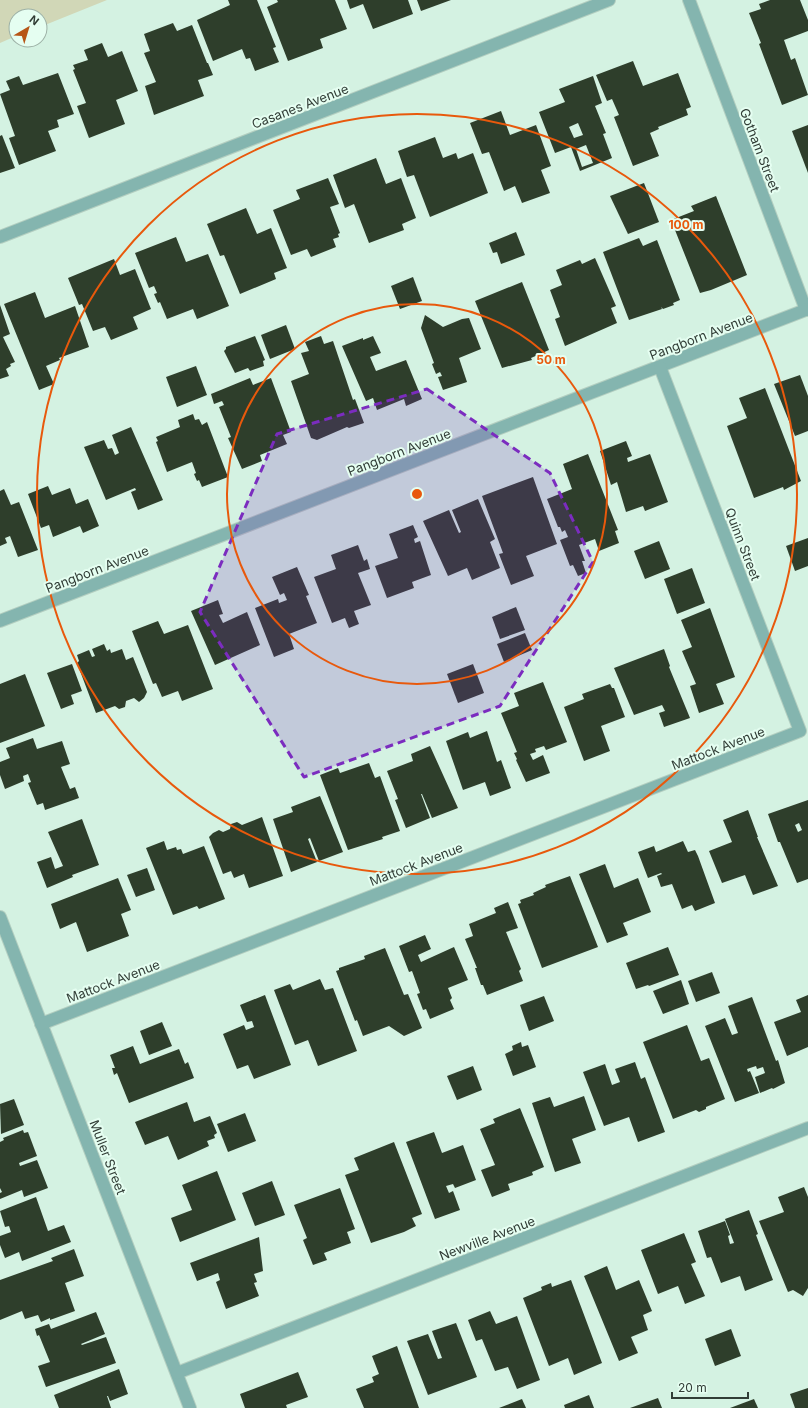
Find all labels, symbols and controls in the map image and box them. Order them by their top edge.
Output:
north arrow [8,8,48,48]
text: N [27,12,42,28]
street label: Casanes Avenue [249,80,351,132]
street label: Gotham Street [737,106,783,194]
text: 100 m [668,217,704,232]
street label: Pangborn Avenue [647,309,755,363]
text: 50 m [536,352,566,367]
street label: Pangborn Avenue [345,425,453,479]
centre of rings [410,487,424,501]
street label: Quinn Street [722,505,764,583]
street label: Pangborn Avenue [43,542,151,596]
street label: Mattock Avenue [669,723,767,773]
street label: Mattock Avenue [367,839,465,889]
street label: Mattock Avenue [64,956,162,1006]
street label: Muller Street [86,1117,130,1197]
street label: Newville Avenue [437,1212,537,1264]
scale bar [672,1374,748,1400]
text: 20 m [678,1380,707,1395]

